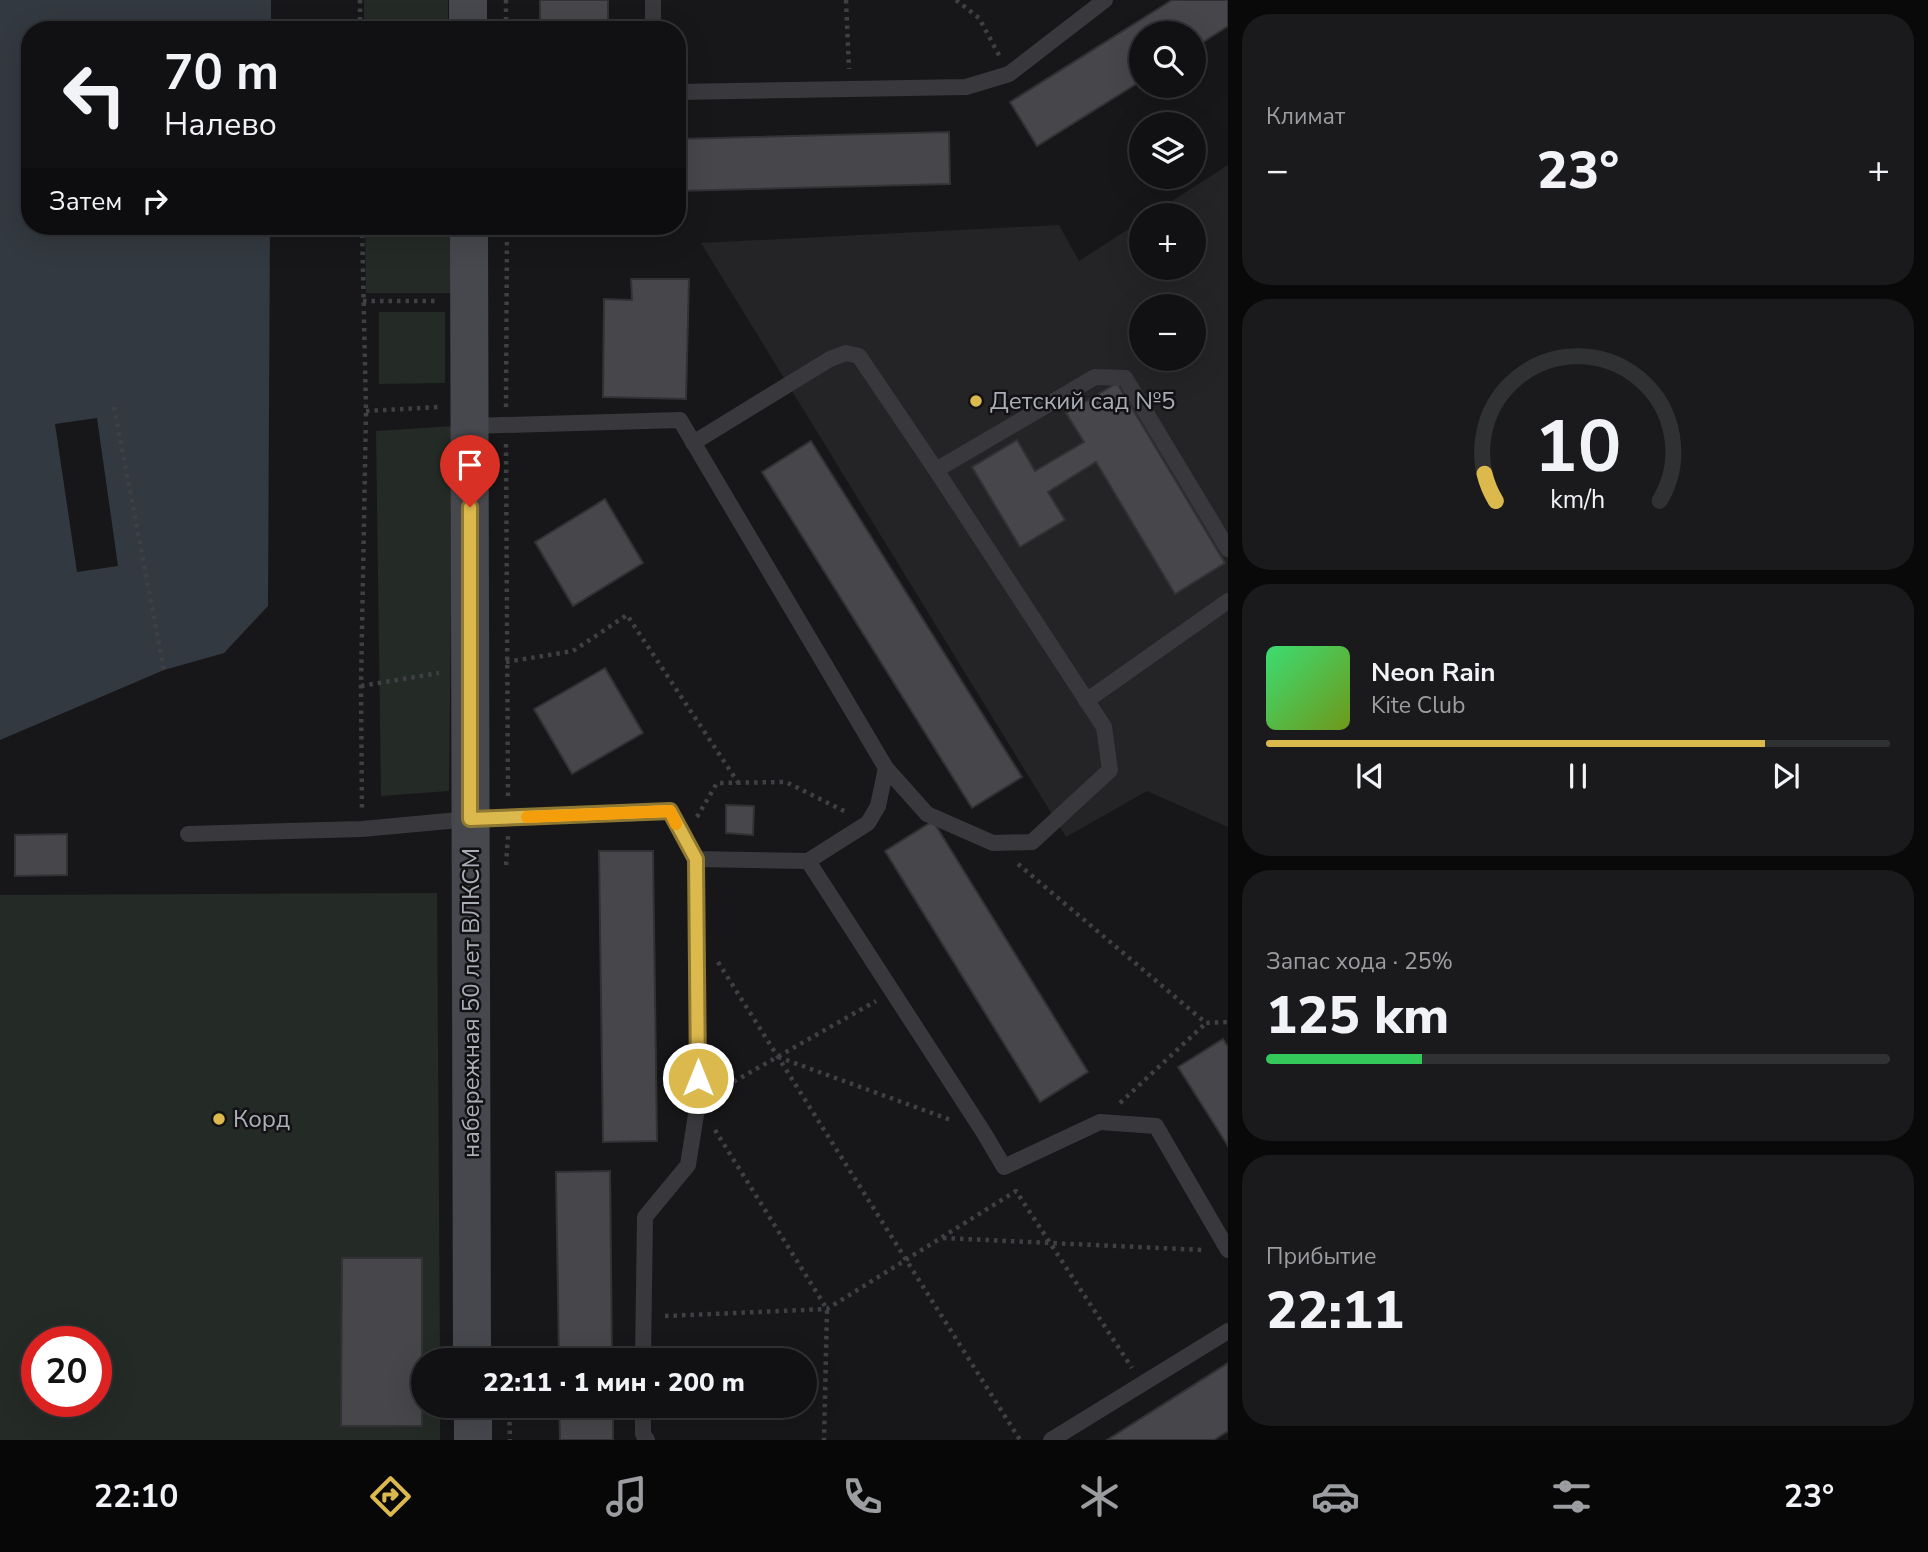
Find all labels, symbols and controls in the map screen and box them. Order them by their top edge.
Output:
map controls [1129,21,1206,371]
button: search [1129,21,1206,98]
text: 70 m [164,39,279,106]
icon: left [49,49,140,140]
text: Климат [1266,101,1345,132]
text: Налево [164,103,277,146]
button: layers [1129,112,1206,189]
text: 23° [1537,135,1619,206]
text: − [1266,145,1289,196]
text: + [1867,145,1890,196]
icon: right [136,182,174,220]
text: Затем [49,184,122,219]
button: + [1129,203,1206,280]
button: − [1129,294,1206,371]
place label: Детский сад №5 [990,385,1175,417]
marker: Детский сад №5 [968,393,984,409]
text: 10 [1534,397,1622,497]
pin [440,435,500,507]
icon: arrive [451,446,489,484]
text: km/h [1550,483,1606,517]
text: Neon Rain [1371,655,1496,690]
text: Kite Club [1371,690,1465,721]
icon: previous [1351,757,1389,795]
icon: pause [1559,757,1597,795]
icon: next [1767,757,1805,795]
street label: набережная 50 лет ВЛКСМ [455,848,487,1158]
text: Запас хода · 25% [1266,946,1453,977]
text: 125 km [1266,980,1449,1051]
position arrow [661,1041,735,1115]
place label: Корд [233,1103,290,1135]
marker: Корд [211,1111,227,1127]
text: Прибытие [1266,1241,1376,1272]
text: 22:11 [1266,1275,1404,1346]
speed limit sign: 20 [21,1326,112,1417]
text: 22:11 · 1 мин · 200 m [483,1365,745,1400]
icon: directions [366,1472,415,1521]
icon: music [602,1472,651,1521]
icon: phone [838,1472,887,1521]
icon: climate [1075,1472,1124,1521]
icon: car [1311,1472,1360,1521]
icon: filters [1547,1472,1596,1521]
text: 22:10 [94,1475,178,1518]
text: 23° [1784,1475,1834,1518]

